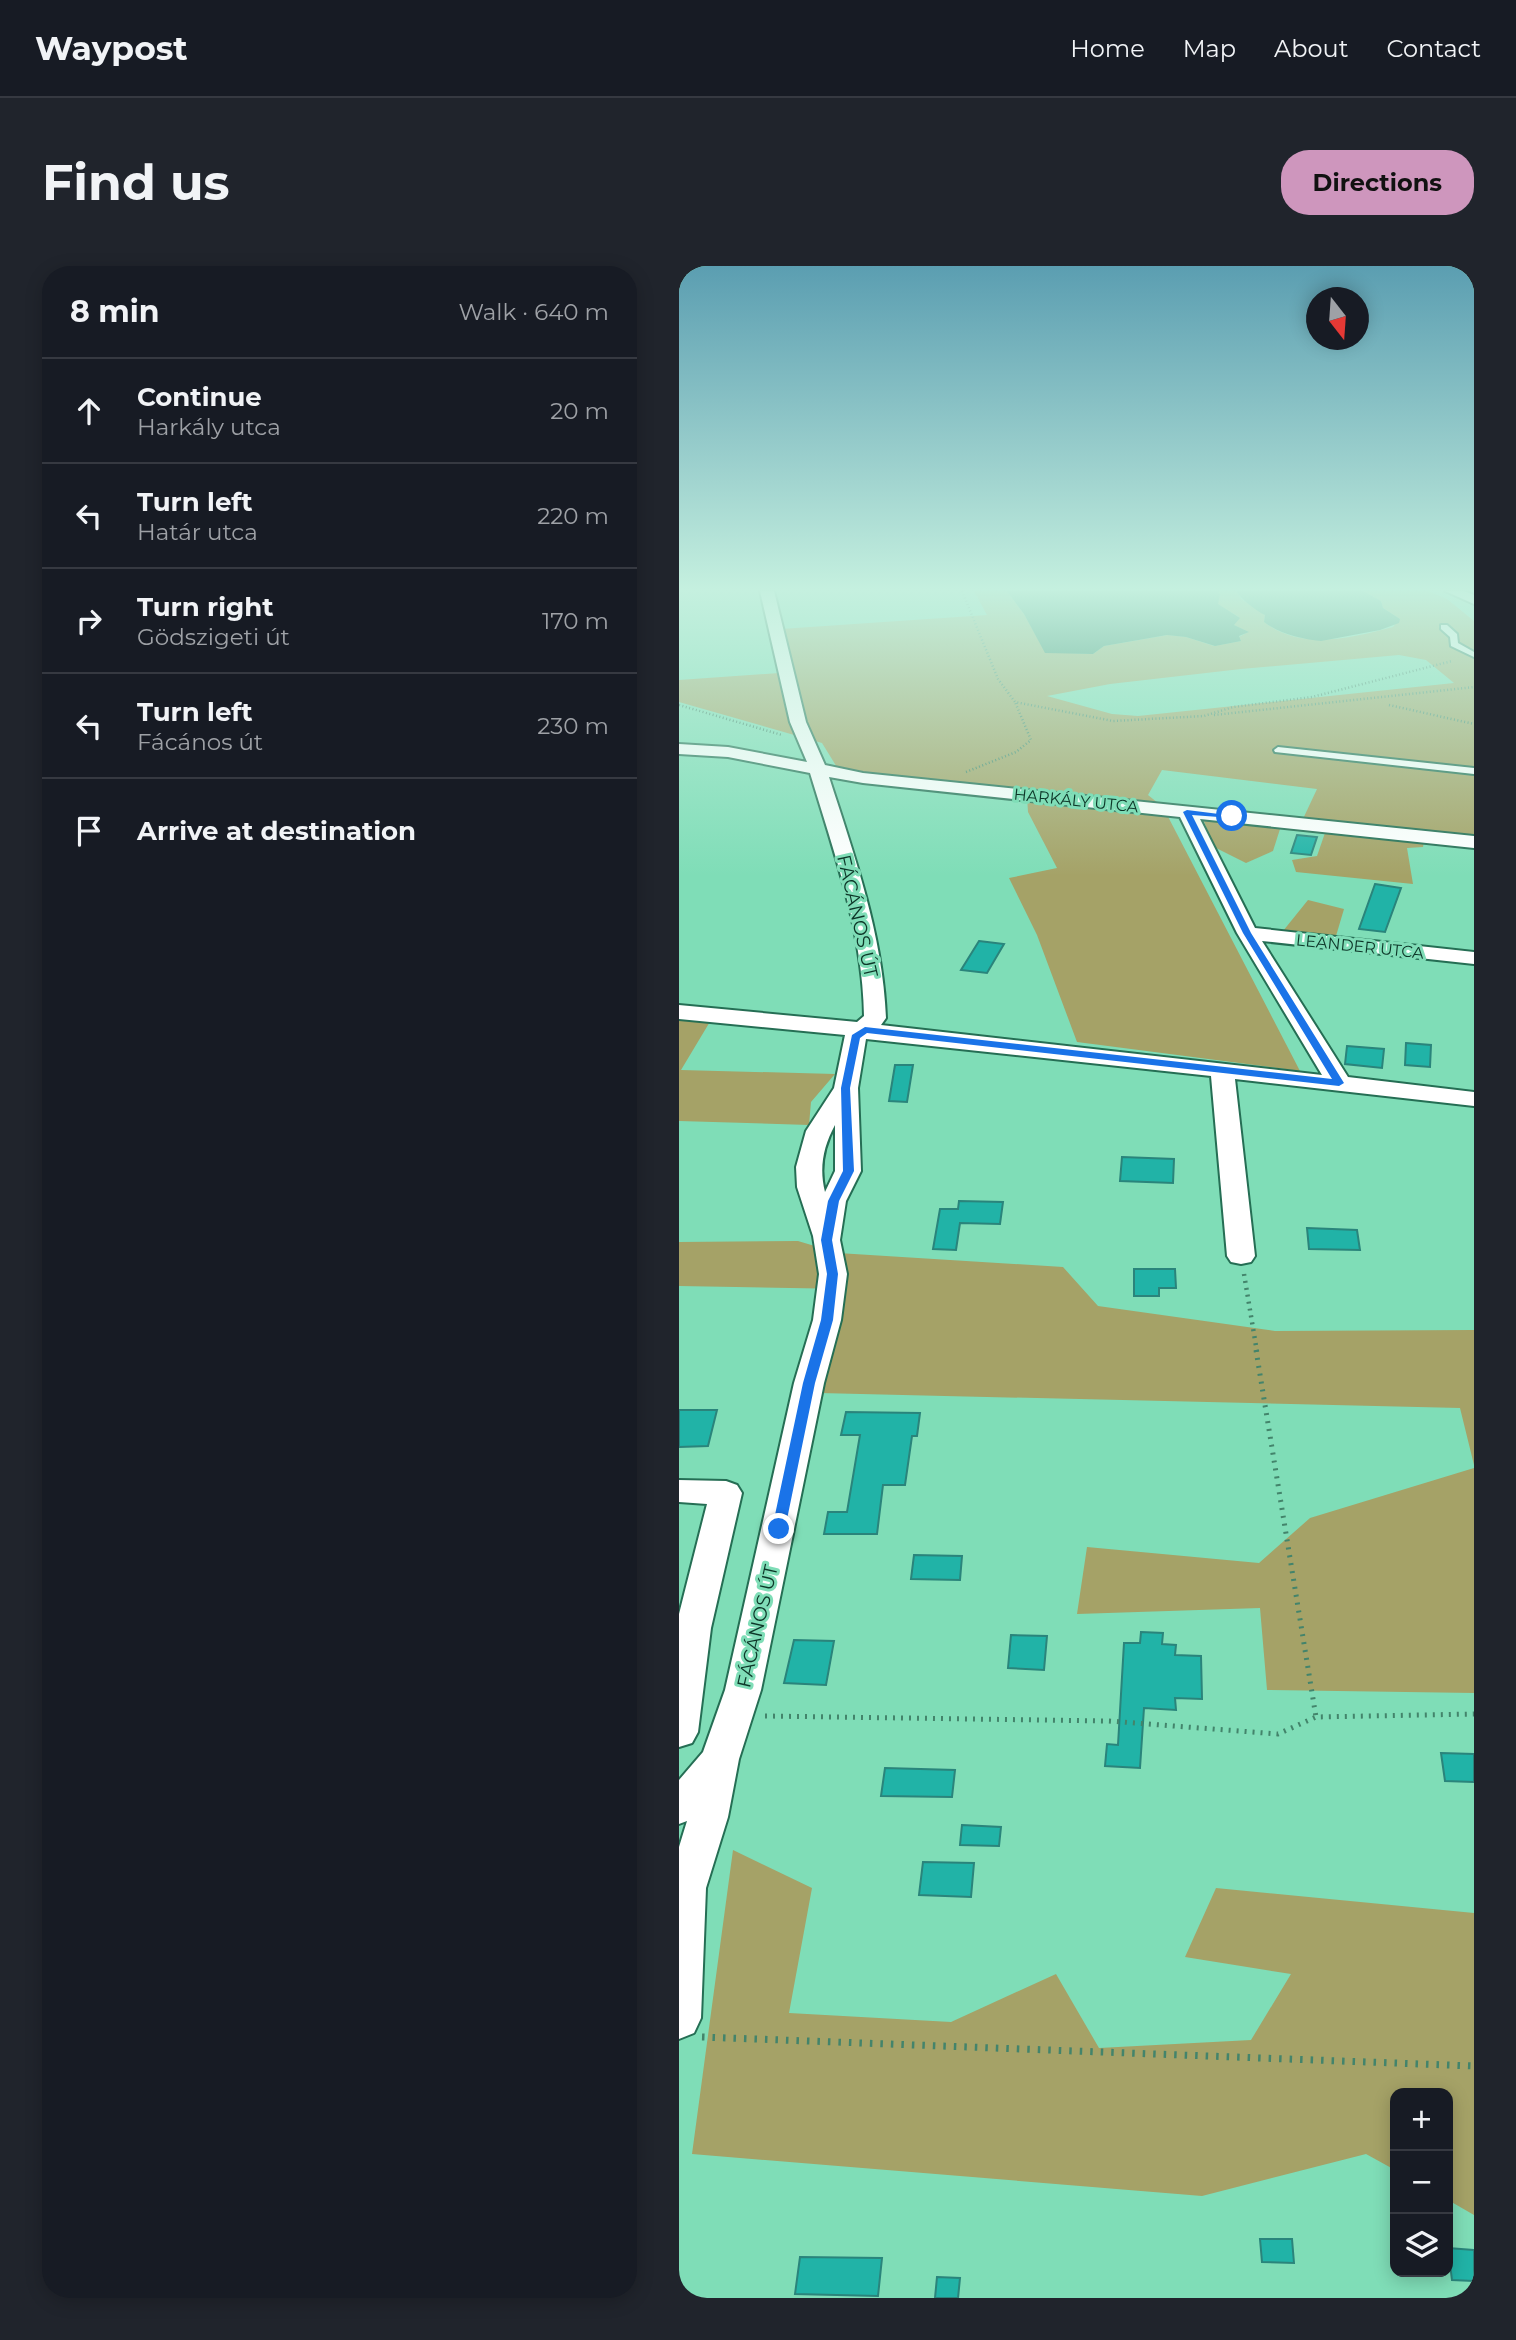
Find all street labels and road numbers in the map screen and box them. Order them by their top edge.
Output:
street label: HARKÁLY UTCA [1013,785,1140,817]
street label: FÁCÁNOS ÚT [832,852,883,980]
street label: LEANDER UTCA [1295,930,1425,963]
street label: FÁCÁNOS ÚT [732,1562,783,1690]

